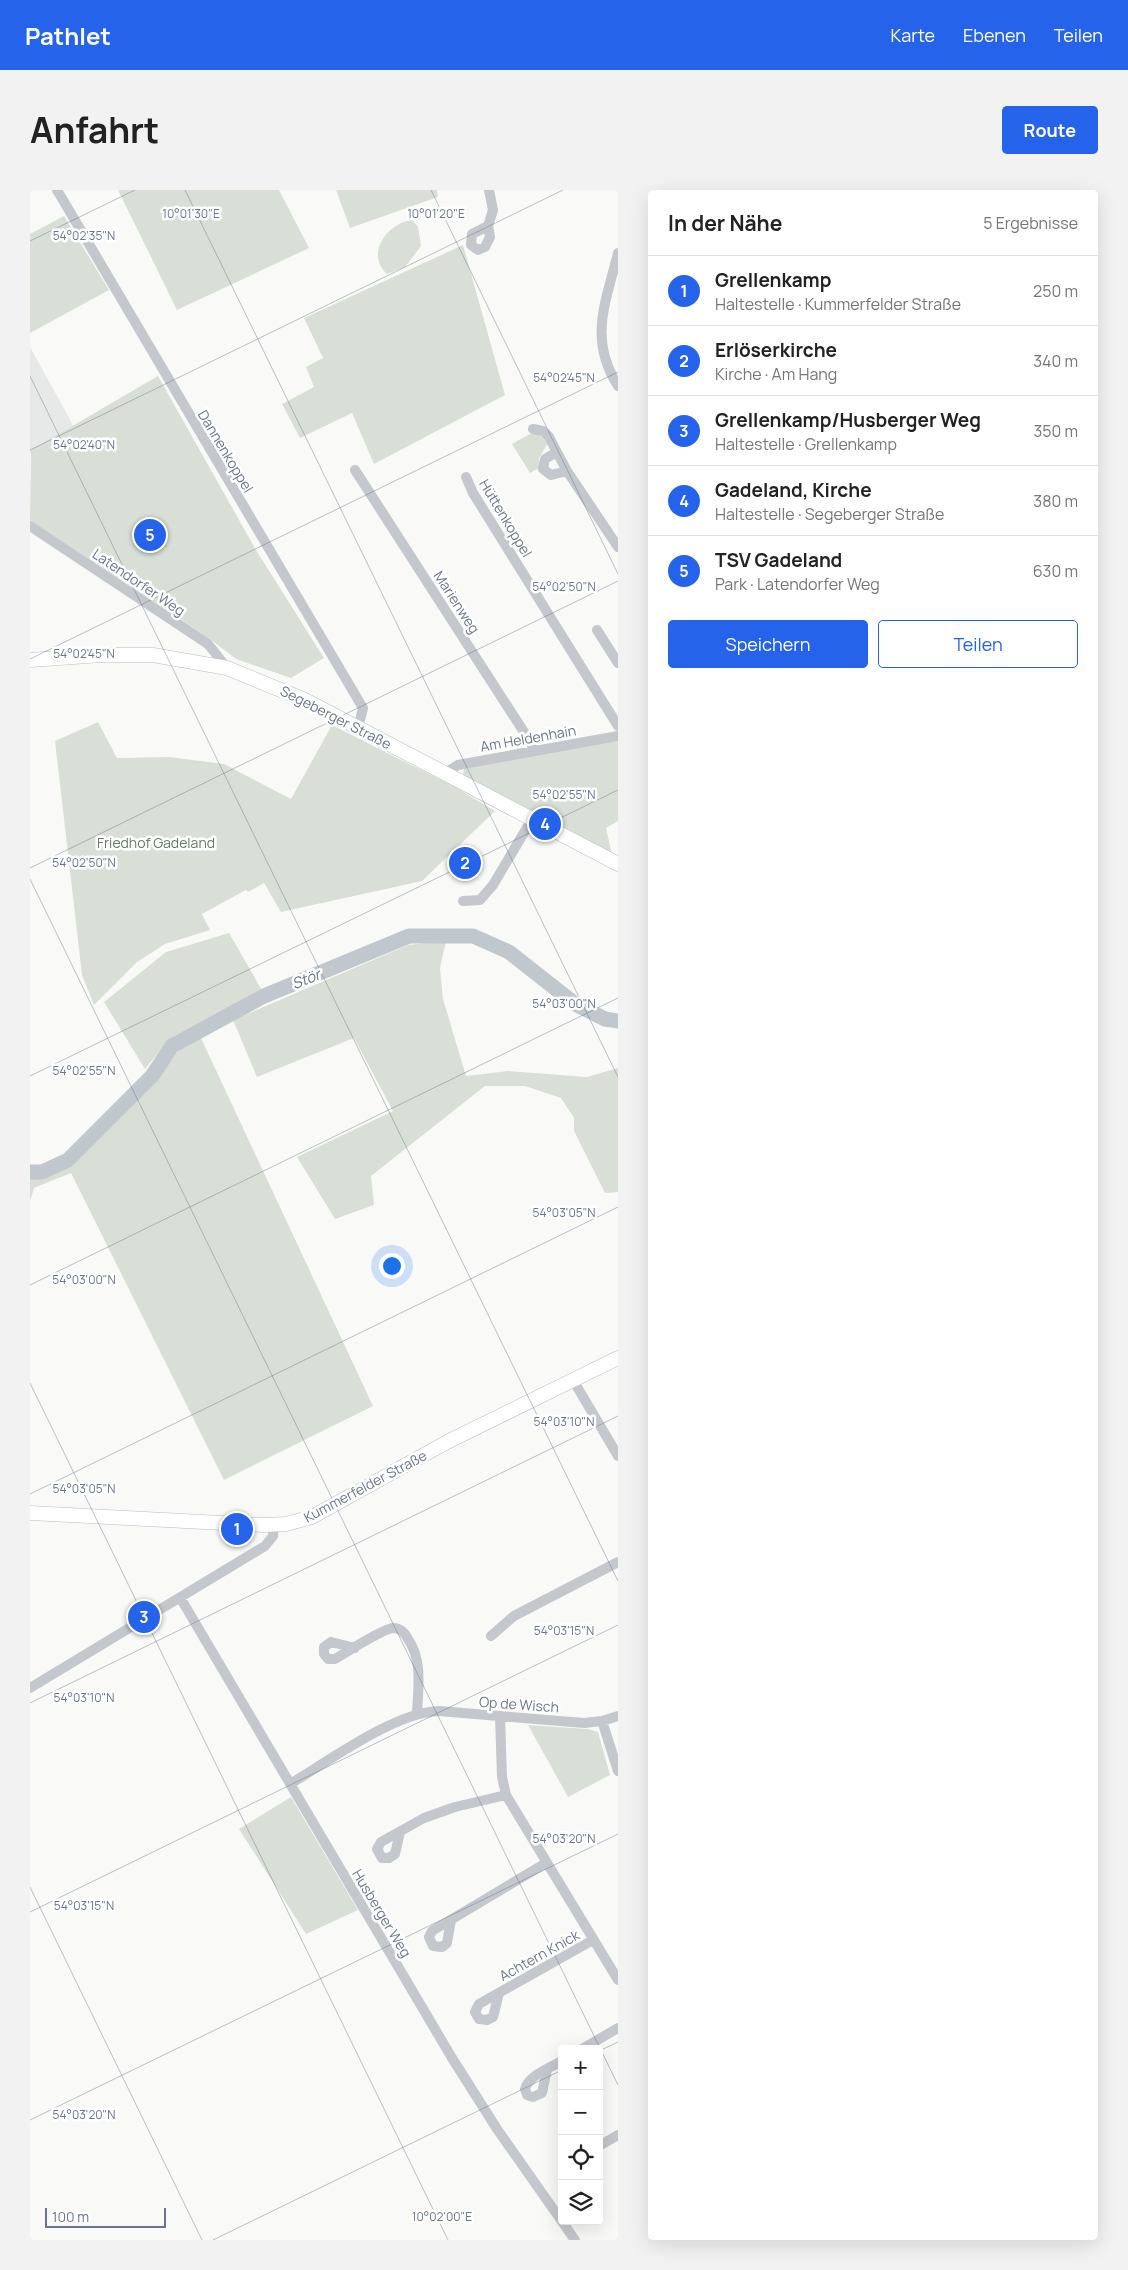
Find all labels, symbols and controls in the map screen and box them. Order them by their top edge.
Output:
text: Pathlet [25,19,111,52]
text: Karte [891,23,935,47]
text: Ebenen [963,23,1026,47]
text: Teilen [1054,23,1103,47]
text: Anfahrt [30,106,159,154]
button: Route [1002,106,1098,154]
text: 10°01'30"E [162,205,220,222]
text: 10°01'20"E [407,205,465,222]
text: In der Nähe [668,209,782,237]
text: 5 Ergebnisse [983,212,1078,234]
text: 54°02'35"N [53,227,115,244]
text: Grellenkamp [715,267,831,293]
text: 1 [680,280,688,302]
text: 250 m [1033,280,1078,302]
text: Haltestelle · Kummerfelder Straße [715,293,961,315]
text: Erlöserkirche [715,337,837,363]
text: 2 [679,350,689,372]
text: 340 m [1033,350,1078,372]
text: Kirche · Am Hang [715,363,837,385]
text: 54°02'45"N [533,369,595,386]
street label: Dannenkoppel [194,406,258,496]
text: Grellenkamp/Husberger Weg [715,407,981,433]
text: 3 [679,420,689,442]
text: 350 m [1033,420,1078,442]
text: Haltestelle · Grellenkamp [715,433,897,455]
text: 54°02'40"N [53,436,115,453]
street label: Hüttenkoppel [475,476,537,560]
text: Gadeland, Kirche [715,477,872,503]
text: 4 [679,490,689,512]
text: 380 m [1033,490,1078,512]
text: Haltestelle · Segeberger Straße [715,503,944,525]
pin: 5 [134,516,166,554]
street label: Latendorfer Weg [89,544,189,620]
text: TSV Gadeland [715,547,842,573]
text: 5 [679,560,689,582]
text: 630 m [1033,560,1078,582]
street label: Marienweg [430,567,484,637]
text: Park · Latendorfer Weg [715,573,880,595]
text: 54°02'50"N [532,578,596,595]
button: Speichern [668,620,868,668]
button: Teilen [878,620,1078,668]
text: 54°02'45"N [53,645,115,662]
street label: Segeberger Straße [277,681,395,753]
street label: Am Heldenhain [479,720,577,756]
text: 54°02'55"N [533,786,595,803]
pin: 4 [529,805,561,843]
park label: Friedhof Gadeland [97,833,215,852]
pin: 2 [449,844,481,882]
text: 54°02'50"N [52,854,116,871]
water label: Stör [289,963,326,994]
text: 54°03'00"N [532,995,596,1012]
text: 54°02'55"N [53,1062,115,1079]
text: 54°03'05"N [532,1204,596,1221]
your location [379,1253,405,1279]
text: 54°03'00"N [52,1271,116,1288]
text: 54°03'10"N [534,1413,594,1430]
street label: Kummerfelder Straße [300,1445,430,1527]
text: 54°03'05"N [52,1480,116,1497]
pin: 1 [221,1510,253,1548]
pin: 3 [128,1598,160,1636]
text: 54°03'15"N [534,1622,594,1639]
text: 54°03'10"N [54,1689,114,1706]
street label: Op de Wisch [478,1692,560,1716]
text: 54°03'20"N [532,1830,596,1847]
street label: Husberger Weg [348,1865,416,1961]
text: 54°03'15"N [54,1897,114,1914]
street label: Achtern Knick [495,1925,584,1985]
map controls [558,2045,603,2225]
button: + [558,2045,603,2090]
button: − [558,2090,603,2135]
text: 54°03'20"N [52,2106,116,2123]
button: locate [558,2135,603,2180]
button: layers [558,2180,603,2225]
scale bar [45,2205,166,2228]
text: 100 m [52,2207,89,2226]
text: 10°02'00"E [412,2208,472,2225]

